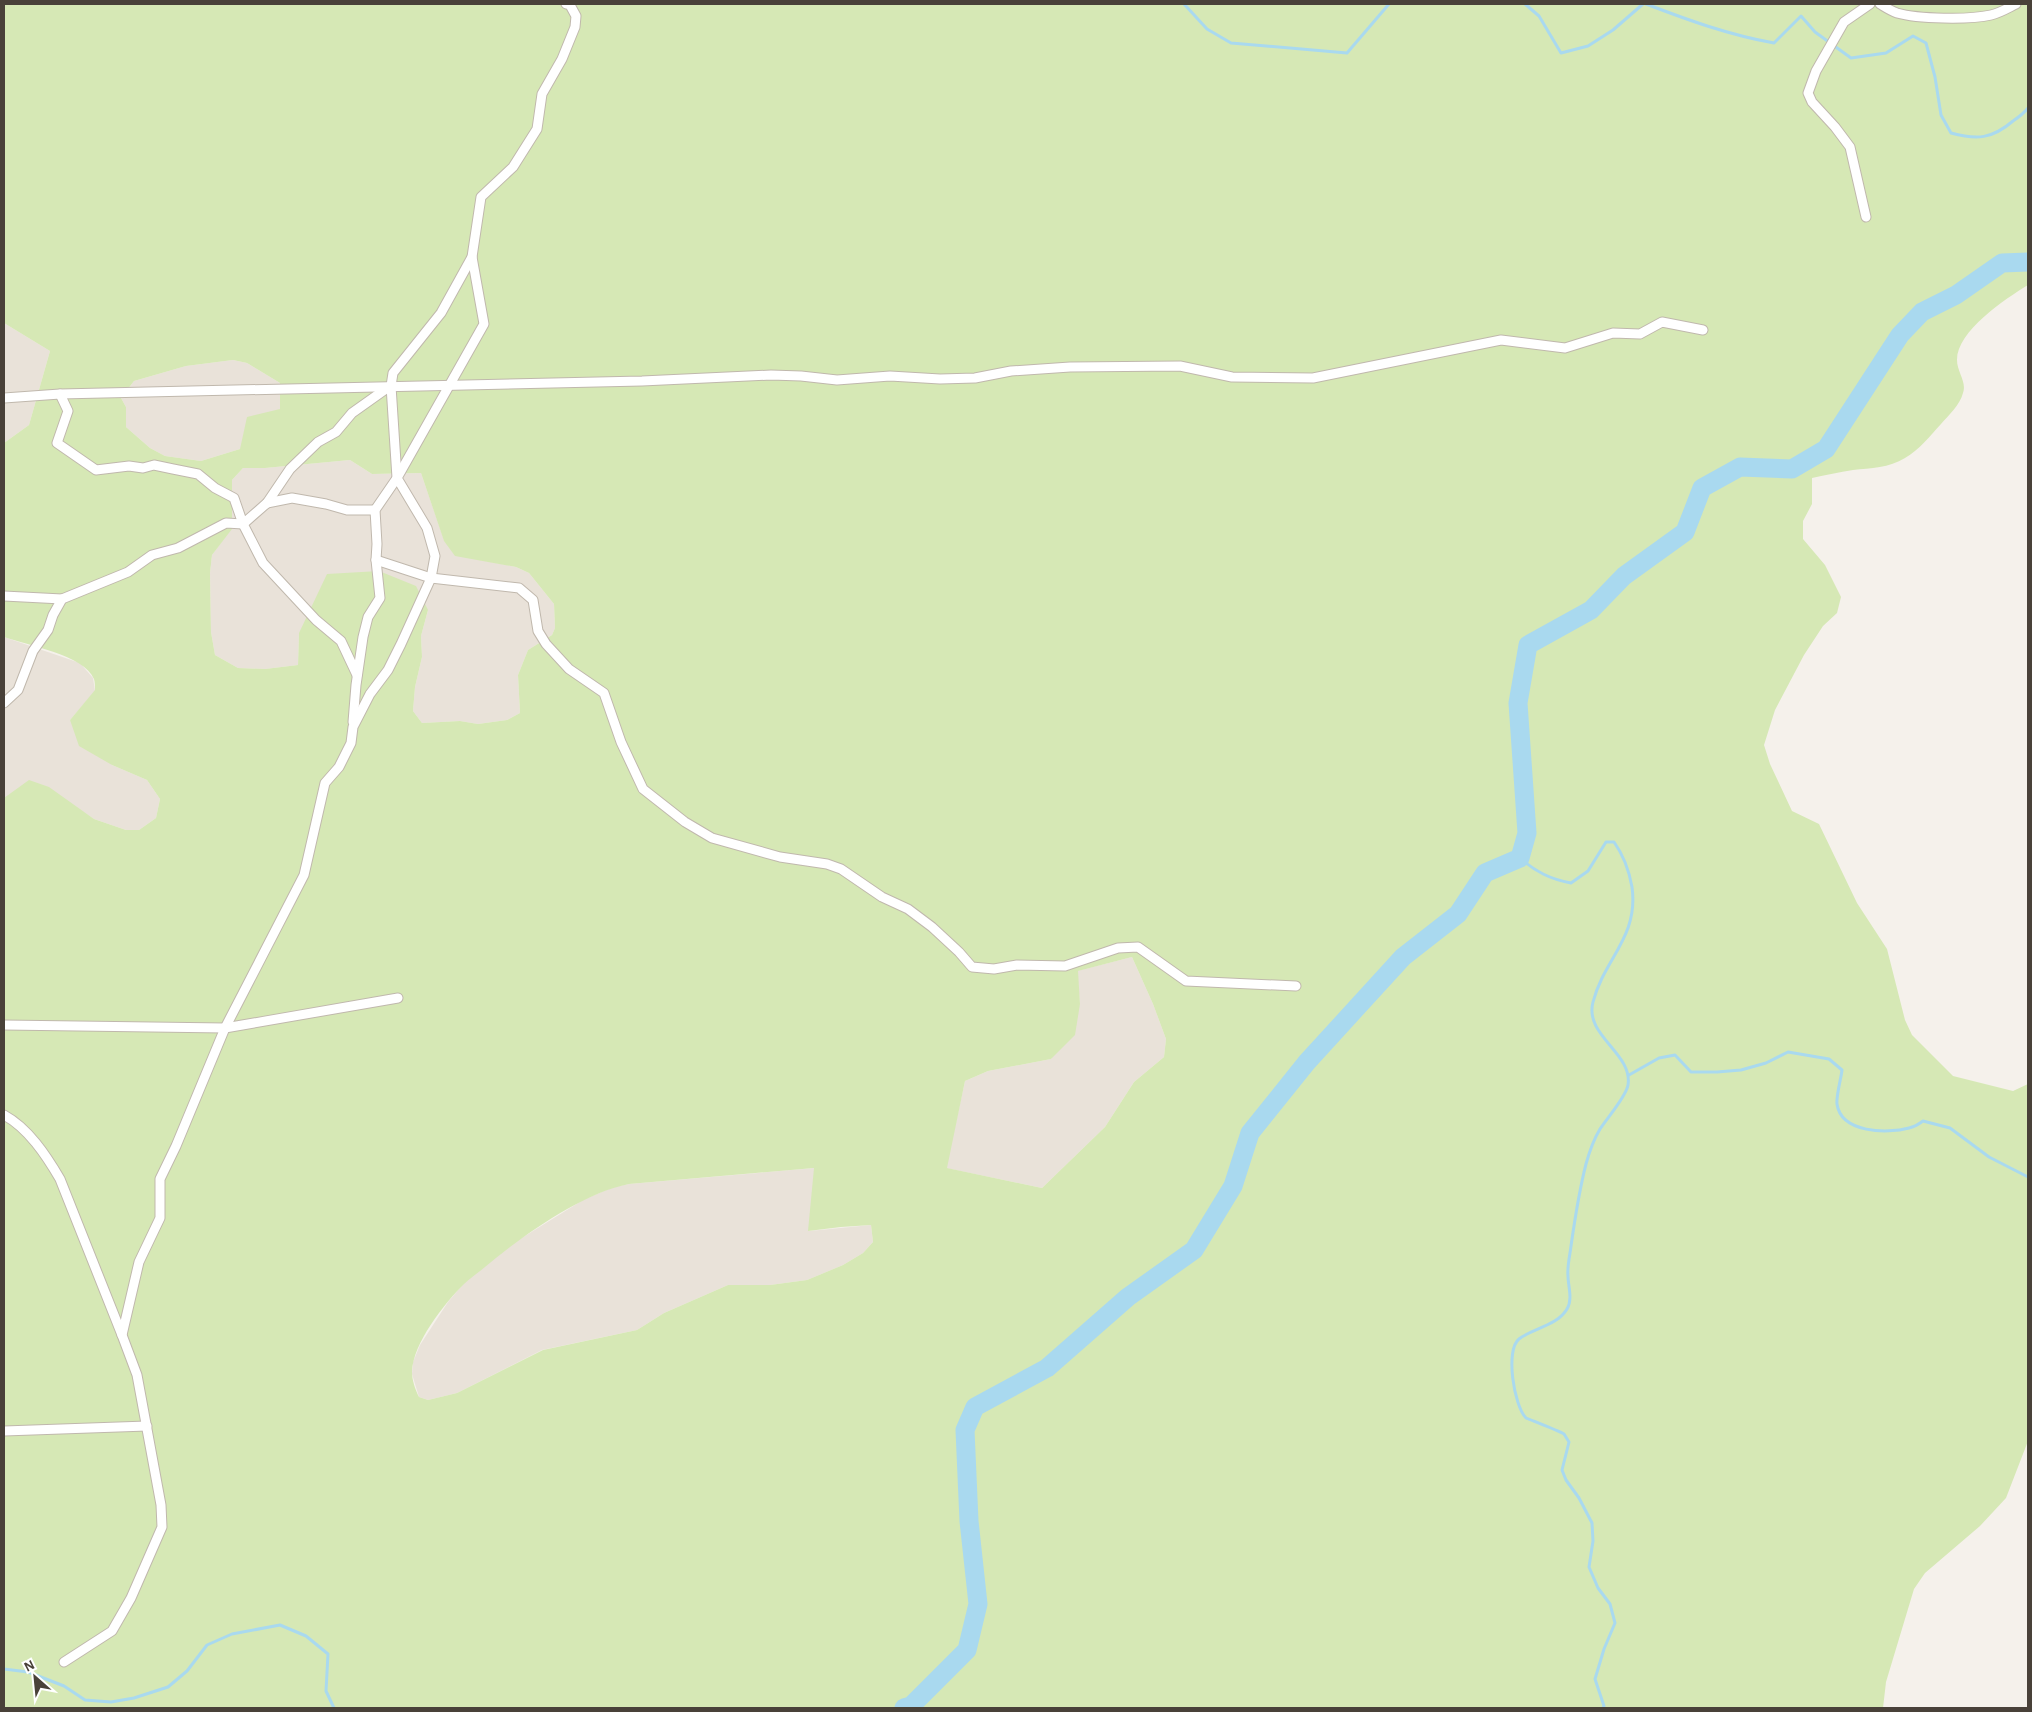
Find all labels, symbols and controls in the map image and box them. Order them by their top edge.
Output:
north arrow [10,1652,60,1702]
text: N [22,1658,37,1675]

